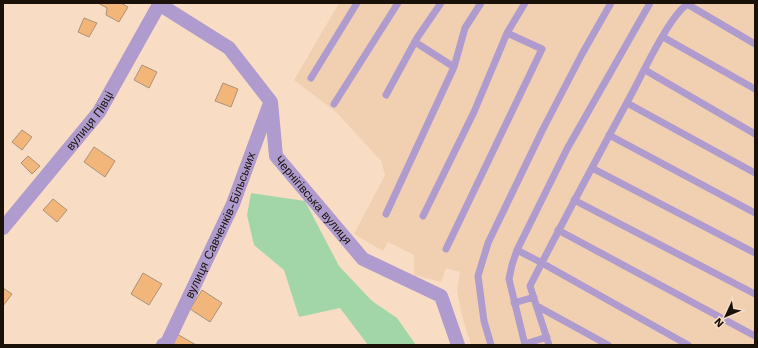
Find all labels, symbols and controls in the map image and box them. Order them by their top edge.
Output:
street label: вулиця Півці [63,89,116,153]
street label: вулиця Савченків-Більських [182,150,258,301]
street label: Чернігівська вулиця [272,153,355,247]
north arrow [706,296,746,336]
text: N [712,315,727,330]

